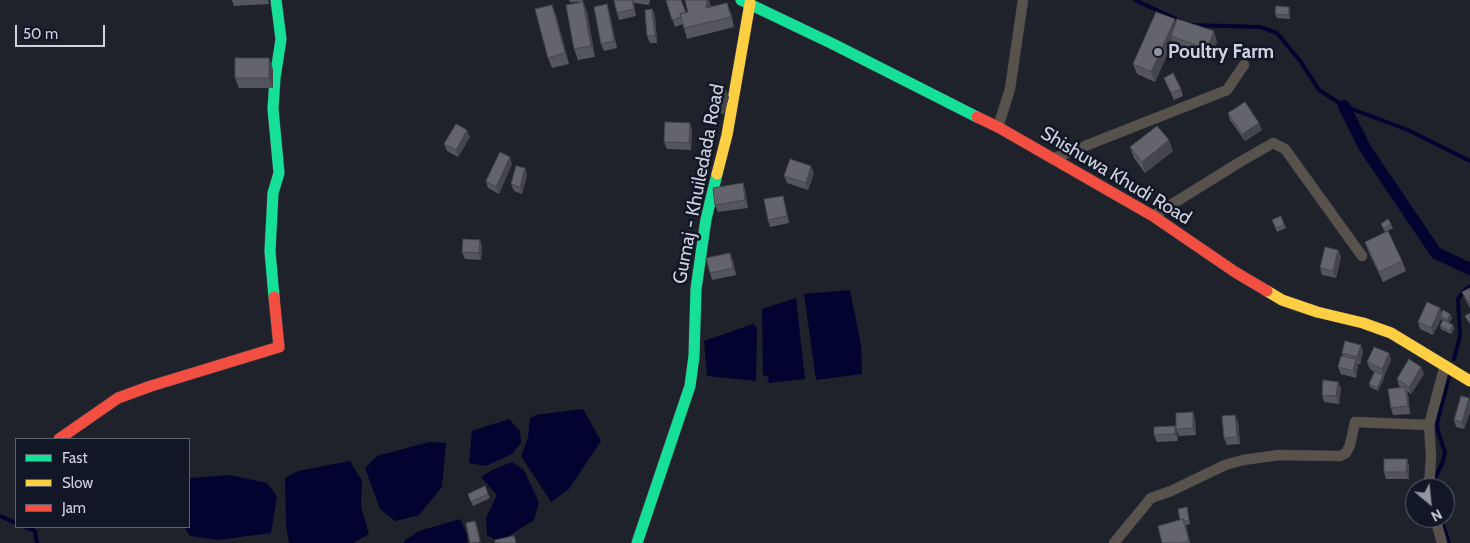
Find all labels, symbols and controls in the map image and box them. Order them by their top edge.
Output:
scale bar [18,15,108,47]
text: 50 m [23,25,58,43]
place label: Poultry Farm [1168,41,1274,63]
marker: Poultry Farm [1152,46,1164,58]
street label: Gumaj - Khuiledada Road [668,82,730,286]
street label: Shishuwa Khudi Road [1037,122,1195,230]
legend [15,438,190,528]
text: Fast [62,449,87,467]
text: Slow [62,474,93,492]
north arrow [1405,478,1455,528]
text: Jam [62,499,86,517]
text: N [1428,505,1445,526]

